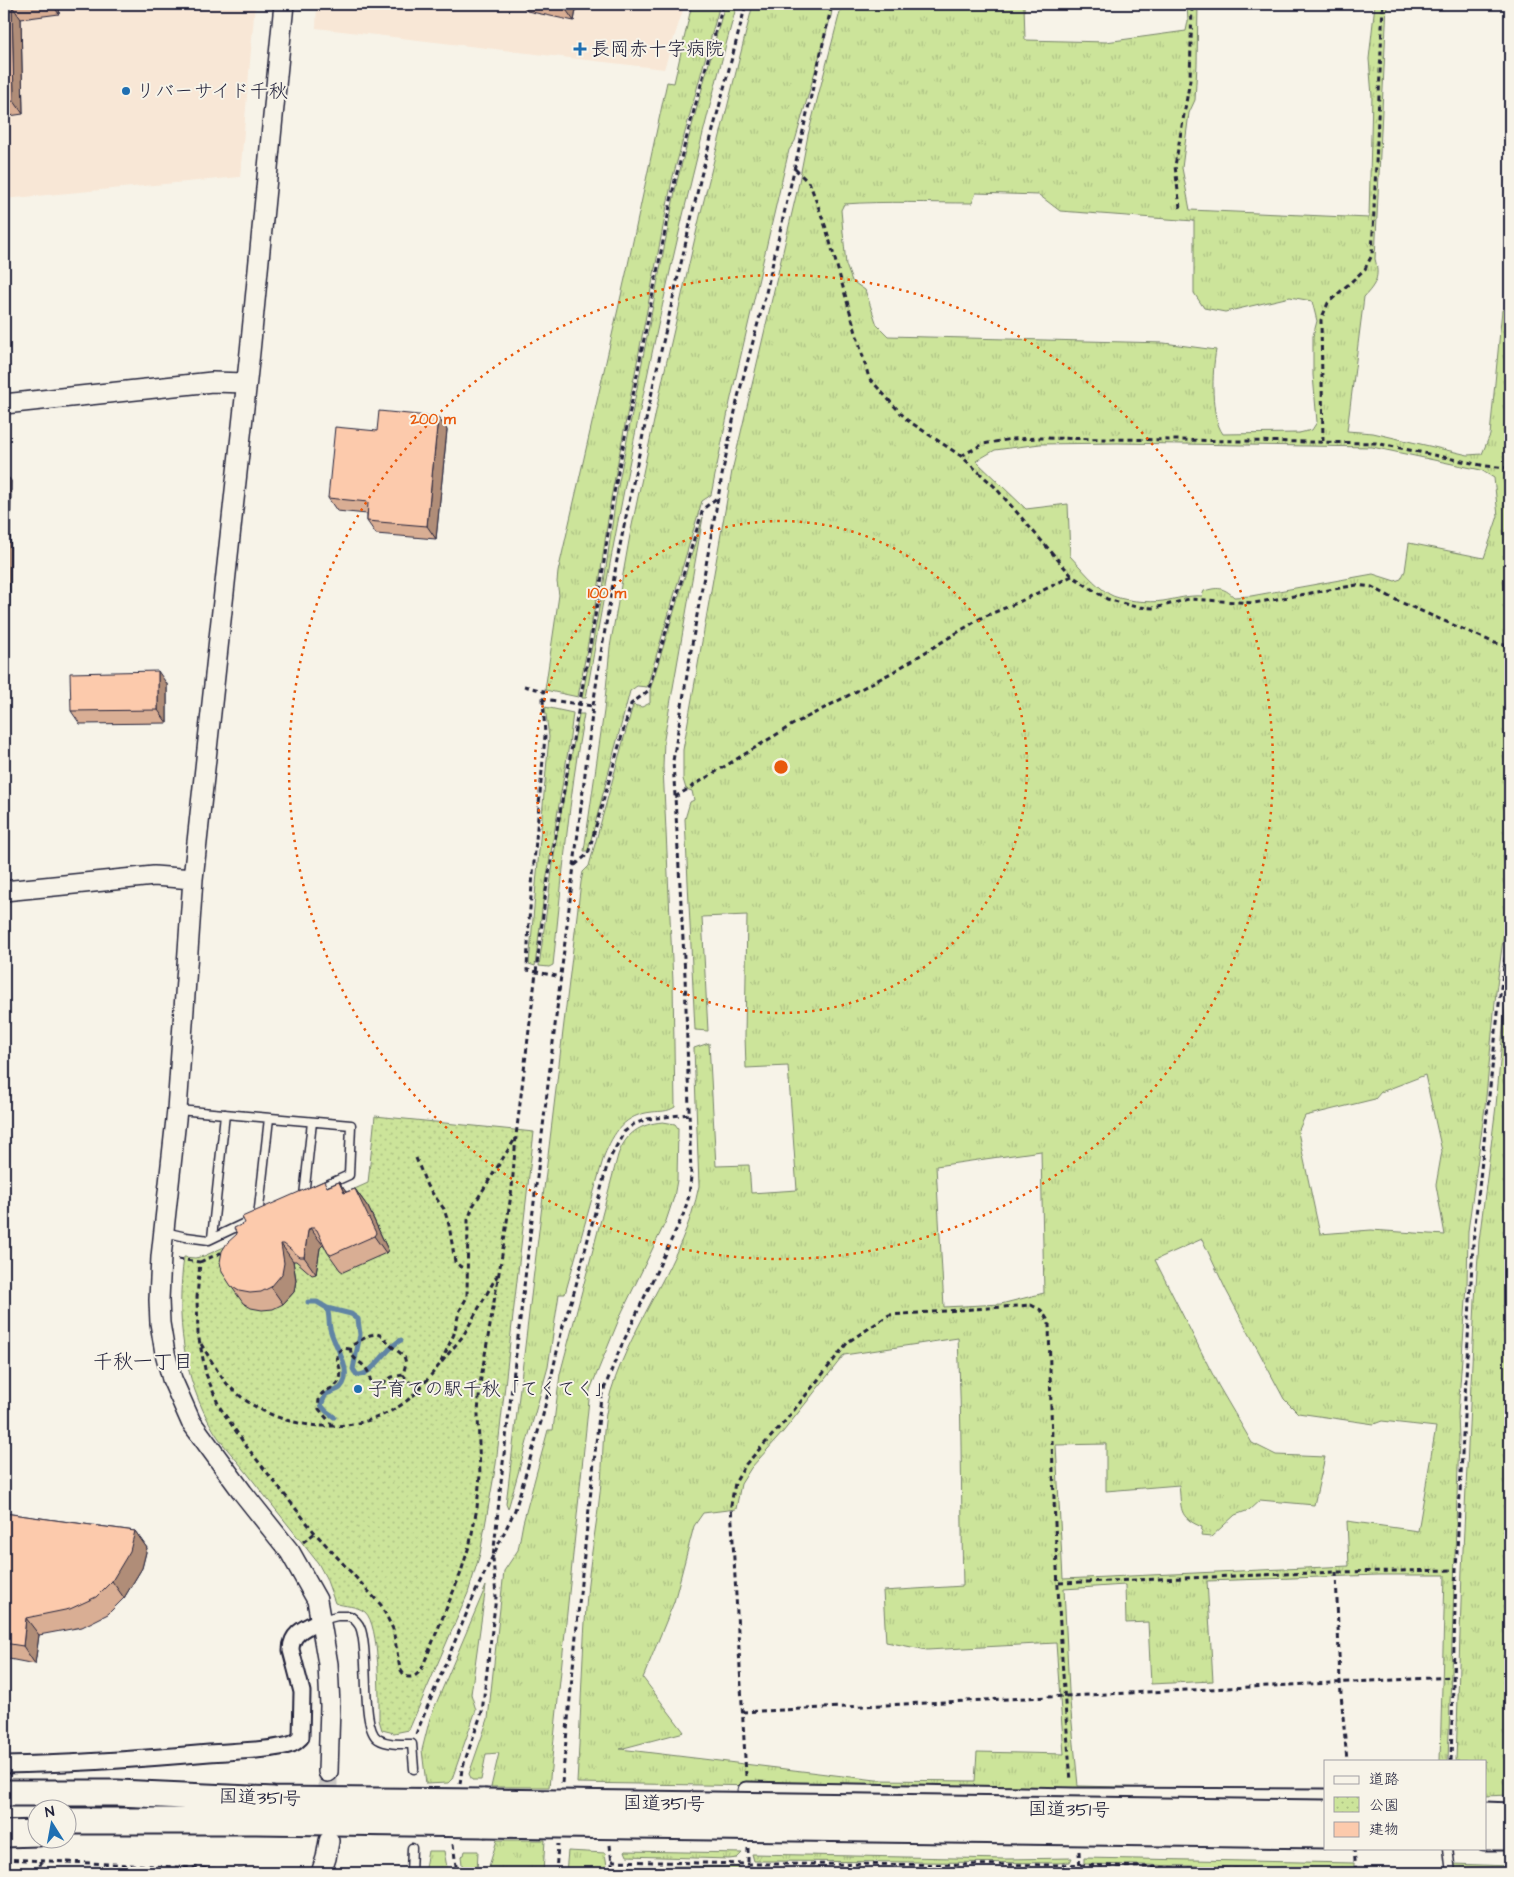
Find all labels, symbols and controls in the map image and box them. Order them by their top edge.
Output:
place label: 長岡赤十字病院 [591,36,724,63]
marker: 長岡赤十字病院 [573,42,587,56]
place label: リバーサイド千秋 [136,78,288,105]
marker: リバーサイド千秋 [120,85,132,97]
text: 200 m [409,409,456,430]
text: 100 m [588,583,627,604]
centre of rings [772,758,790,776]
district label: 千秋一丁目 [93,1348,193,1376]
place label: 子育ての駅千秋「てくてく」 [368,1376,614,1403]
marker: 子育ての駅千秋「てくてく」 [352,1383,364,1395]
legend [1324,1760,1486,1850]
text: 道路 [1369,1769,1399,1790]
street label: 国道351号 [218,1783,302,1813]
street label: 国道351号 [622,1790,706,1818]
text: 公園 [1369,1795,1399,1816]
street label: 国道351号 [1027,1796,1111,1824]
north arrow [28,1800,78,1850]
text: N [43,1802,56,1823]
text: 建物 [1369,1819,1399,1840]

